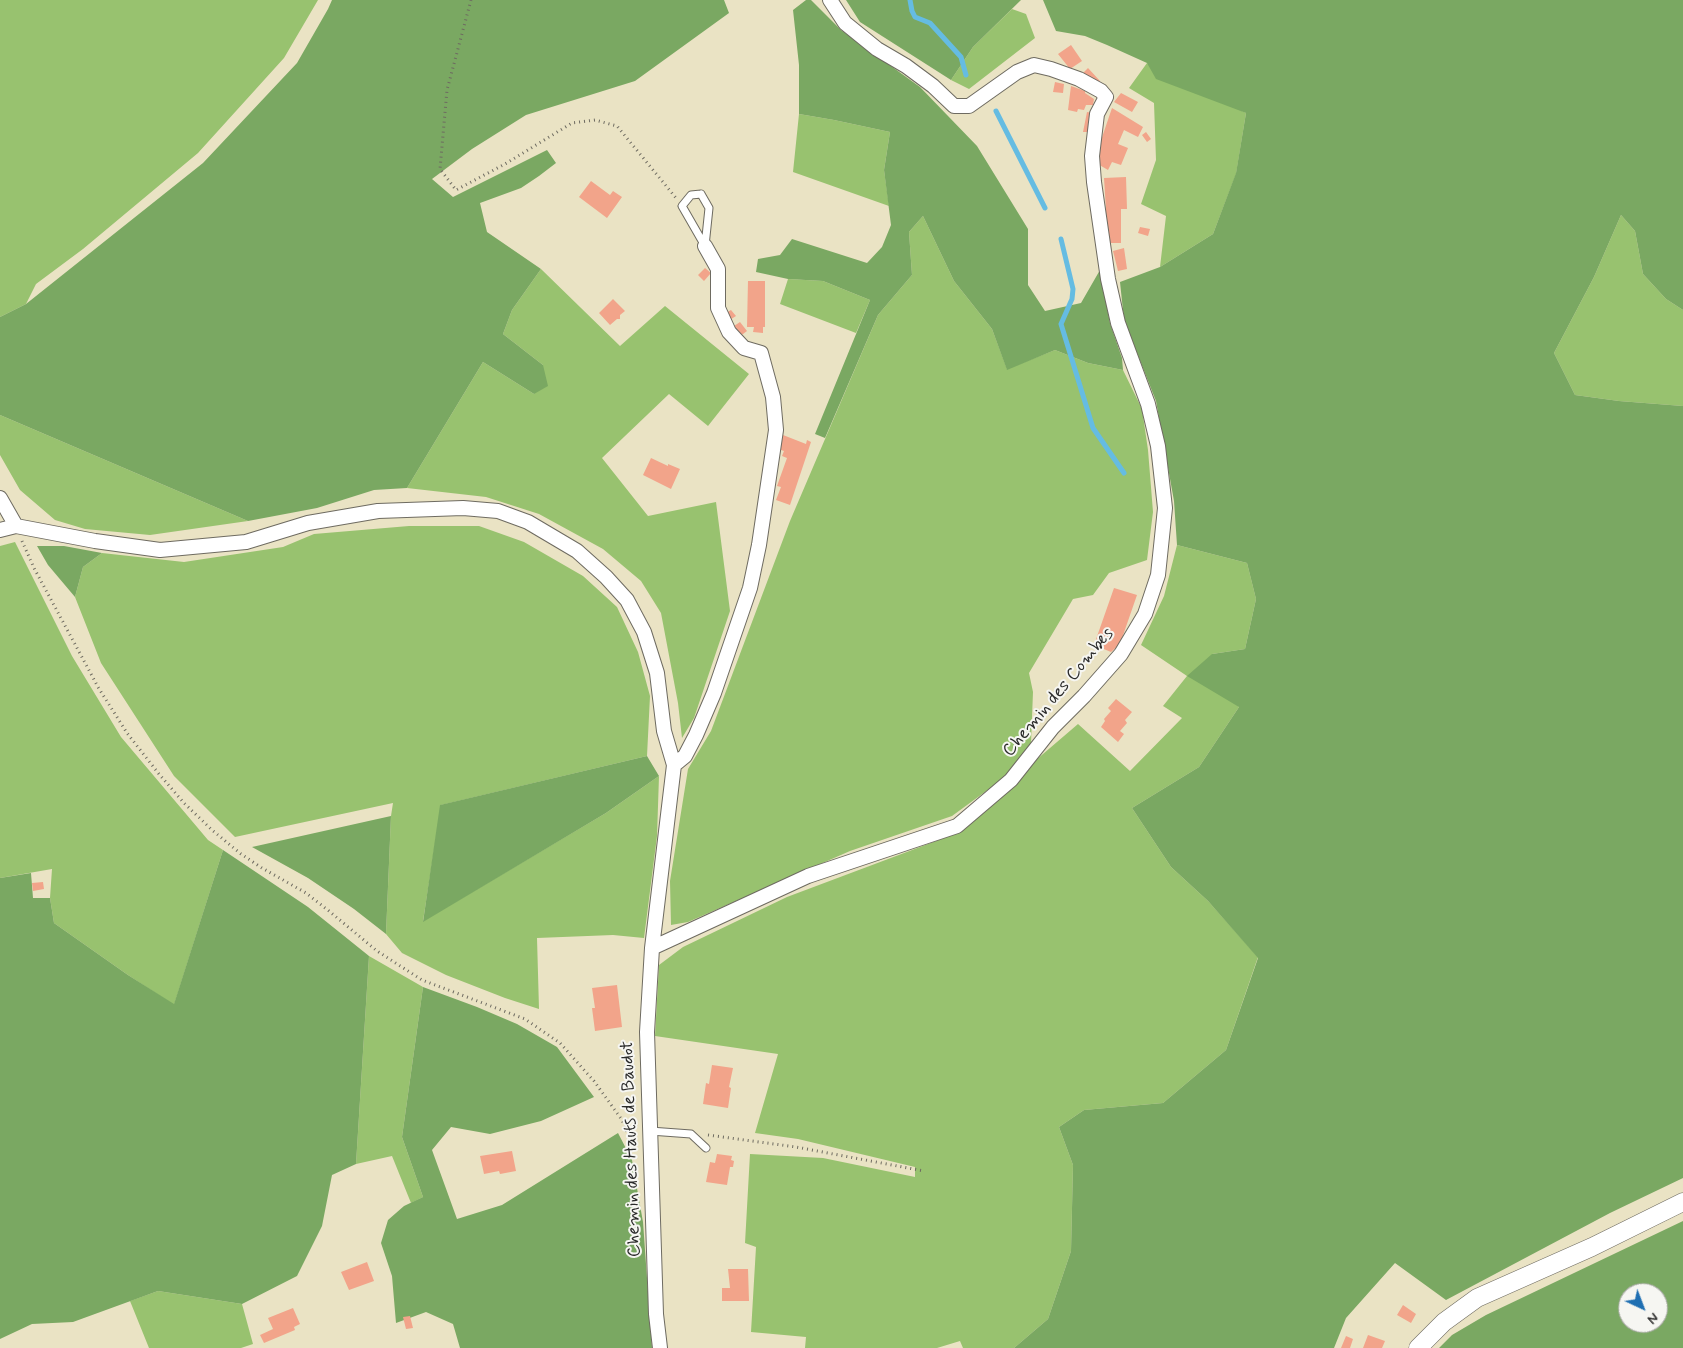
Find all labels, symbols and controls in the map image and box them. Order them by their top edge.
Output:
street label: Chemin des Combes [999,624,1119,762]
street label: Chemin des Hauts de Baudot [617,1041,647,1257]
north arrow [1618,1283,1668,1333]
text: N [1643,1308,1662,1328]

